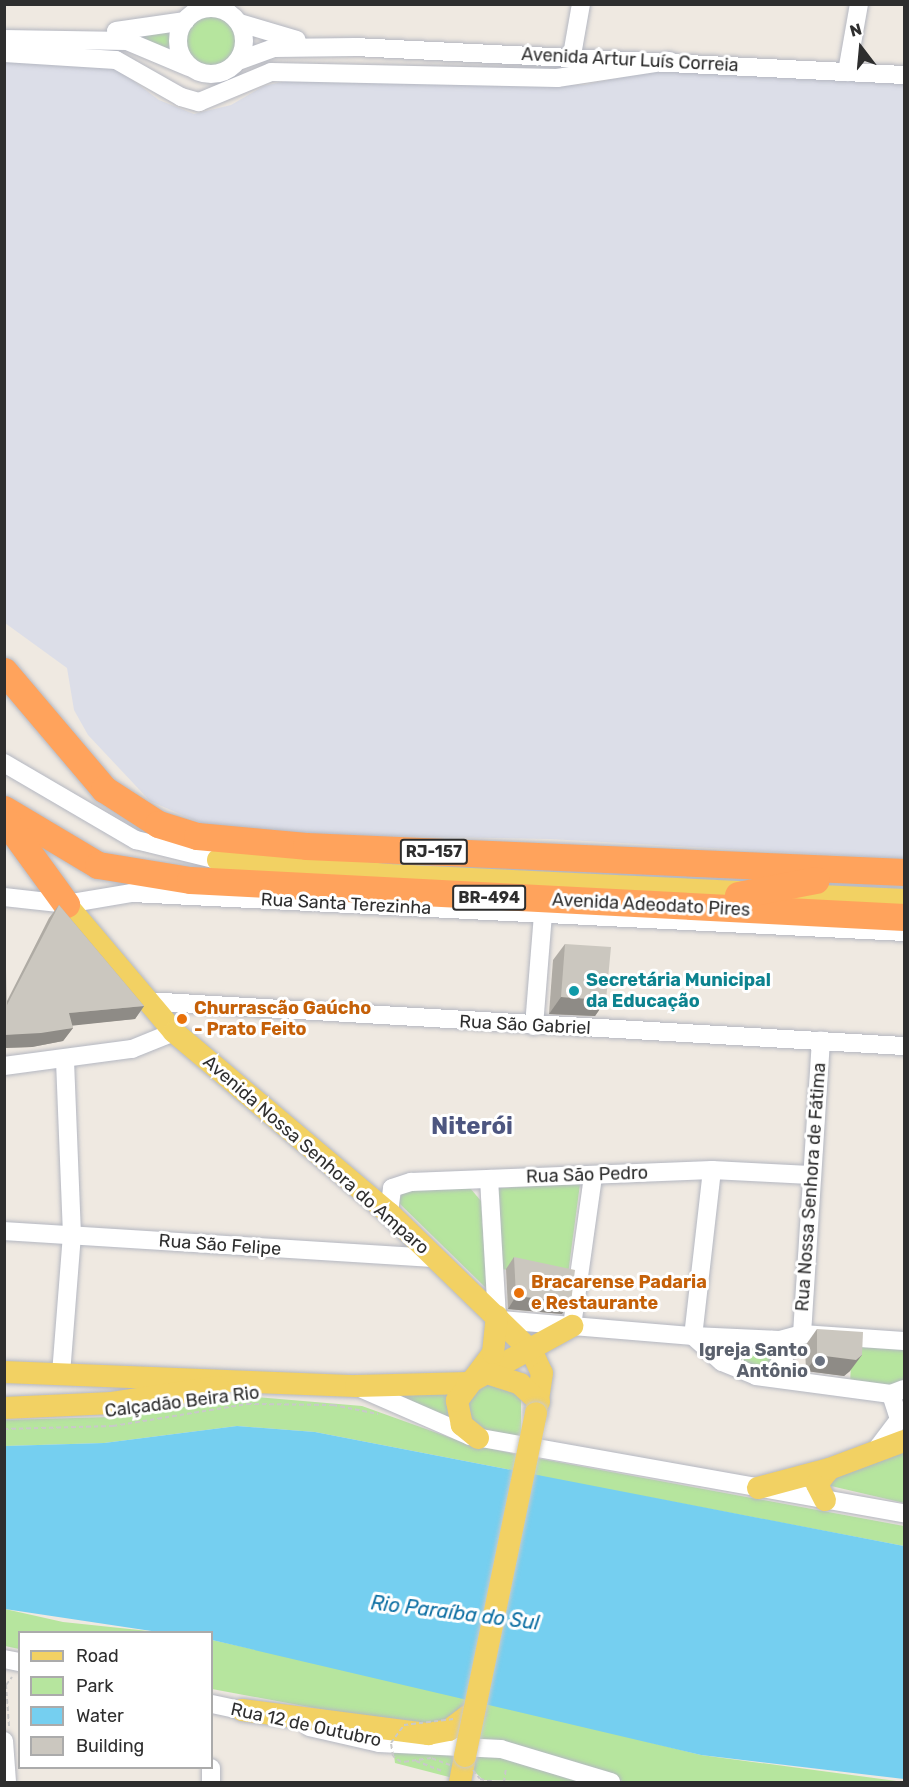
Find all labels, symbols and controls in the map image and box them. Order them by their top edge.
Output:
north arrow [831,18,891,78]
text: N [848,19,864,41]
street label: Avenida Artur Luís Correia [520,44,740,76]
road number: RJ-157 [400,839,468,865]
road number: BR-494 [452,885,526,911]
street label: Rua Santa Terezinha [260,889,432,919]
street label: Avenida Adeodato Pires [551,889,751,921]
place label: Secretária Municipal da Educação [586,970,771,1012]
marker: Secretária Municipal da Educação [567,984,581,998]
place label: Churrascão Gaúcho - Prato Feito [194,998,371,1040]
street label: Rua São Gabriel [459,1011,591,1039]
marker: Churrascão Gaúcho - Prato Feito [175,1012,189,1026]
street label: Avenida Nossa Senhora do Amparo [198,1051,434,1259]
street label: Rua Nossa Senhora de Fátima [792,1062,830,1312]
district label: Niterói [431,1113,513,1141]
street label: Rua São Pedro [526,1162,648,1188]
street label: Rua São Felipe [158,1230,282,1260]
place label: Bracarense Padaria e Restaurante [531,1272,707,1314]
marker: Bracarense Padaria e Restaurante [512,1286,526,1300]
place label: Igreja Santo Antônio [699,1340,808,1382]
marker: Igreja Santo Antônio [813,1354,827,1368]
street label: Calçadão Beira Rio [103,1382,261,1422]
water label: Rio Paraíba do Sul [369,1591,541,1635]
legend [18,1631,213,1769]
text: Road [76,1645,119,1667]
text: Park [76,1675,113,1697]
street label: Rua 12 de Outubro [229,1698,383,1752]
text: Water [76,1705,124,1727]
text: Building [76,1735,144,1757]

